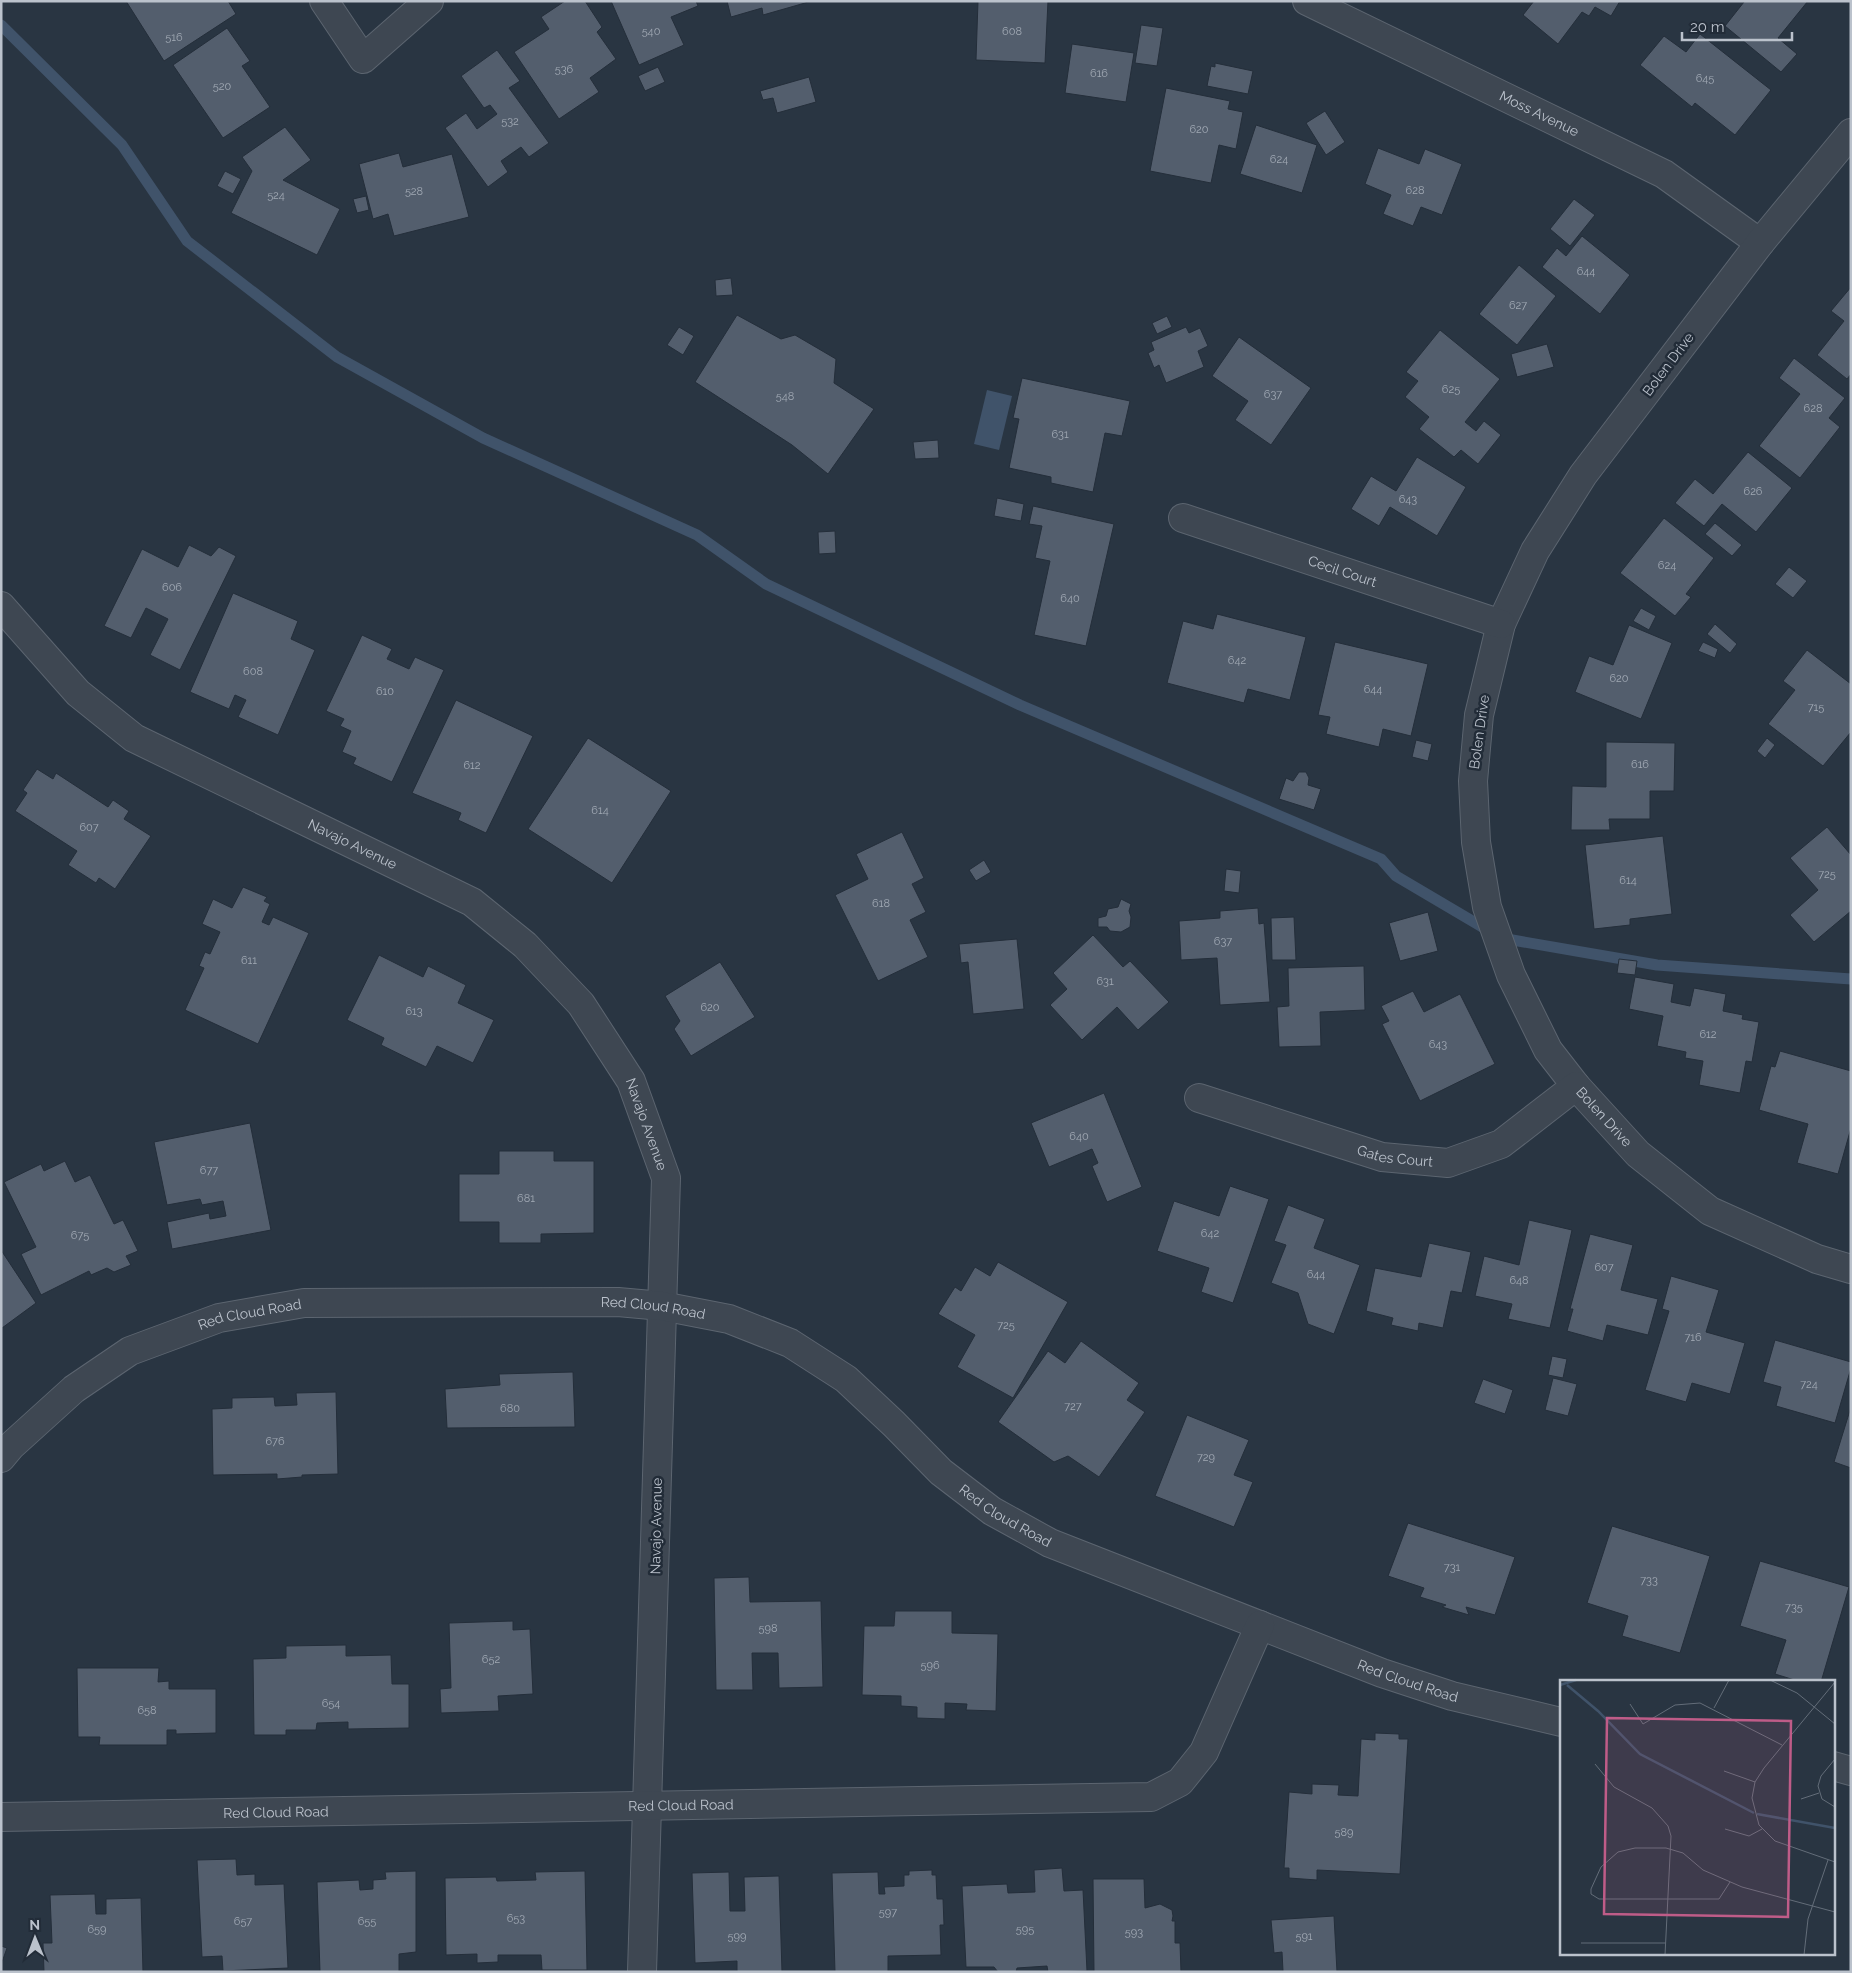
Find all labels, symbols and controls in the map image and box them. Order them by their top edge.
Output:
scale bar [1682,10,1792,42]
text: 20 m [1690,18,1725,36]
house number: 540 [642,25,661,38]
house number: 608 [1002,25,1022,38]
house number: 516 [165,31,183,44]
house number: 536 [555,63,574,76]
house number: 616 [1090,67,1108,80]
house number: 645 [1696,72,1714,85]
house number: 520 [213,80,231,93]
street label: Moss Avenue [1497,87,1582,140]
house number: 532 [501,115,519,128]
house number: 620 [1189,123,1209,136]
house number: 624 [1270,153,1288,166]
house number: 628 [1406,184,1424,197]
house number: 528 [405,185,423,198]
house number: 524 [267,189,285,202]
house number: 644 [1577,265,1595,278]
house number: 627 [1509,299,1527,312]
street label: Bolen Drive [1639,329,1697,399]
house number: 625 [1442,383,1460,396]
house number: 637 [1264,388,1282,401]
house number: 548 [776,390,794,403]
house number: 628 [1804,402,1822,415]
house number: 631 [1051,428,1069,441]
house number: 626 [1744,485,1763,498]
house number: 643 [1399,493,1417,506]
street label: Cecil Court [1306,552,1379,590]
house number: 624 [1658,559,1676,572]
house number: 606 [162,581,182,594]
house number: 640 [1060,592,1080,605]
house number: 642 [1228,654,1246,667]
house number: 608 [243,665,263,678]
house number: 620 [1609,672,1629,685]
house number: 644 [1364,683,1382,696]
house number: 610 [376,685,394,698]
street label: Bolen Drive [1466,694,1492,770]
house number: 715 [1808,701,1824,714]
house number: 616 [1631,758,1649,771]
house number: 612 [463,759,481,772]
house number: 614 [591,804,609,817]
street label: Navajo Avenue [306,816,400,872]
house number: 607 [79,821,99,834]
house number: 725 [1818,868,1836,881]
house number: 614 [1619,874,1637,887]
house number: 618 [872,897,890,910]
house number: 637 [1214,935,1232,948]
house number: 611 [241,954,257,967]
house number: 631 [1096,975,1114,988]
house number: 620 [700,1001,720,1014]
house number: 613 [405,1005,423,1018]
house number: 612 [1699,1028,1717,1041]
house number: 643 [1429,1038,1447,1051]
street label: Navajo Avenue [623,1076,671,1172]
street label: Bolen Drive [1573,1084,1635,1150]
house number: 640 [1069,1130,1089,1143]
street label: Gates Court [1355,1142,1434,1170]
house number: 677 [200,1164,218,1177]
house number: 681 [517,1192,535,1205]
house number: 642 [1201,1227,1219,1240]
house number: 675 [71,1229,89,1242]
house number: 607 [1594,1261,1614,1274]
house number: 644 [1307,1268,1325,1281]
house number: 648 [1509,1274,1529,1287]
street label: Red Cloud Road [601,1294,707,1322]
street label: Red Cloud Road [196,1296,303,1333]
house number: 725 [997,1319,1015,1332]
house number: 716 [1684,1331,1702,1344]
house number: 724 [1800,1378,1818,1391]
house number: 727 [1064,1400,1082,1413]
house number: 680 [500,1402,520,1415]
house number: 676 [265,1435,285,1448]
house number: 729 [1197,1451,1215,1464]
street label: Navajo Avenue [647,1477,665,1575]
street label: Red Cloud Road [956,1481,1054,1550]
house number: 731 [1444,1561,1461,1574]
house number: 733 [1640,1574,1658,1587]
house number: 735 [1785,1601,1803,1614]
house number: 598 [759,1622,777,1635]
house number: 652 [482,1653,500,1666]
street label: Red Cloud Road [1355,1656,1460,1705]
house number: 596 [920,1659,940,1672]
inset map [1560,1680,1834,1956]
house number: 654 [322,1697,340,1710]
house number: 658 [137,1704,157,1717]
street label: Red Cloud Road [628,1796,734,1814]
street label: Red Cloud Road [223,1803,329,1821]
house number: 589 [1335,1826,1353,1839]
house number: 597 [879,1906,897,1919]
house number: 653 [507,1912,525,1925]
north arrow [10,1913,60,1963]
house number: 657 [234,1915,252,1928]
house number: 655 [358,1915,376,1928]
text: N [29,1917,40,1933]
house number: 659 [87,1923,107,1936]
house number: 595 [1016,1923,1034,1936]
house number: 593 [1125,1926,1143,1939]
house number: 599 [728,1930,746,1943]
house number: 591 [1295,1930,1313,1943]

